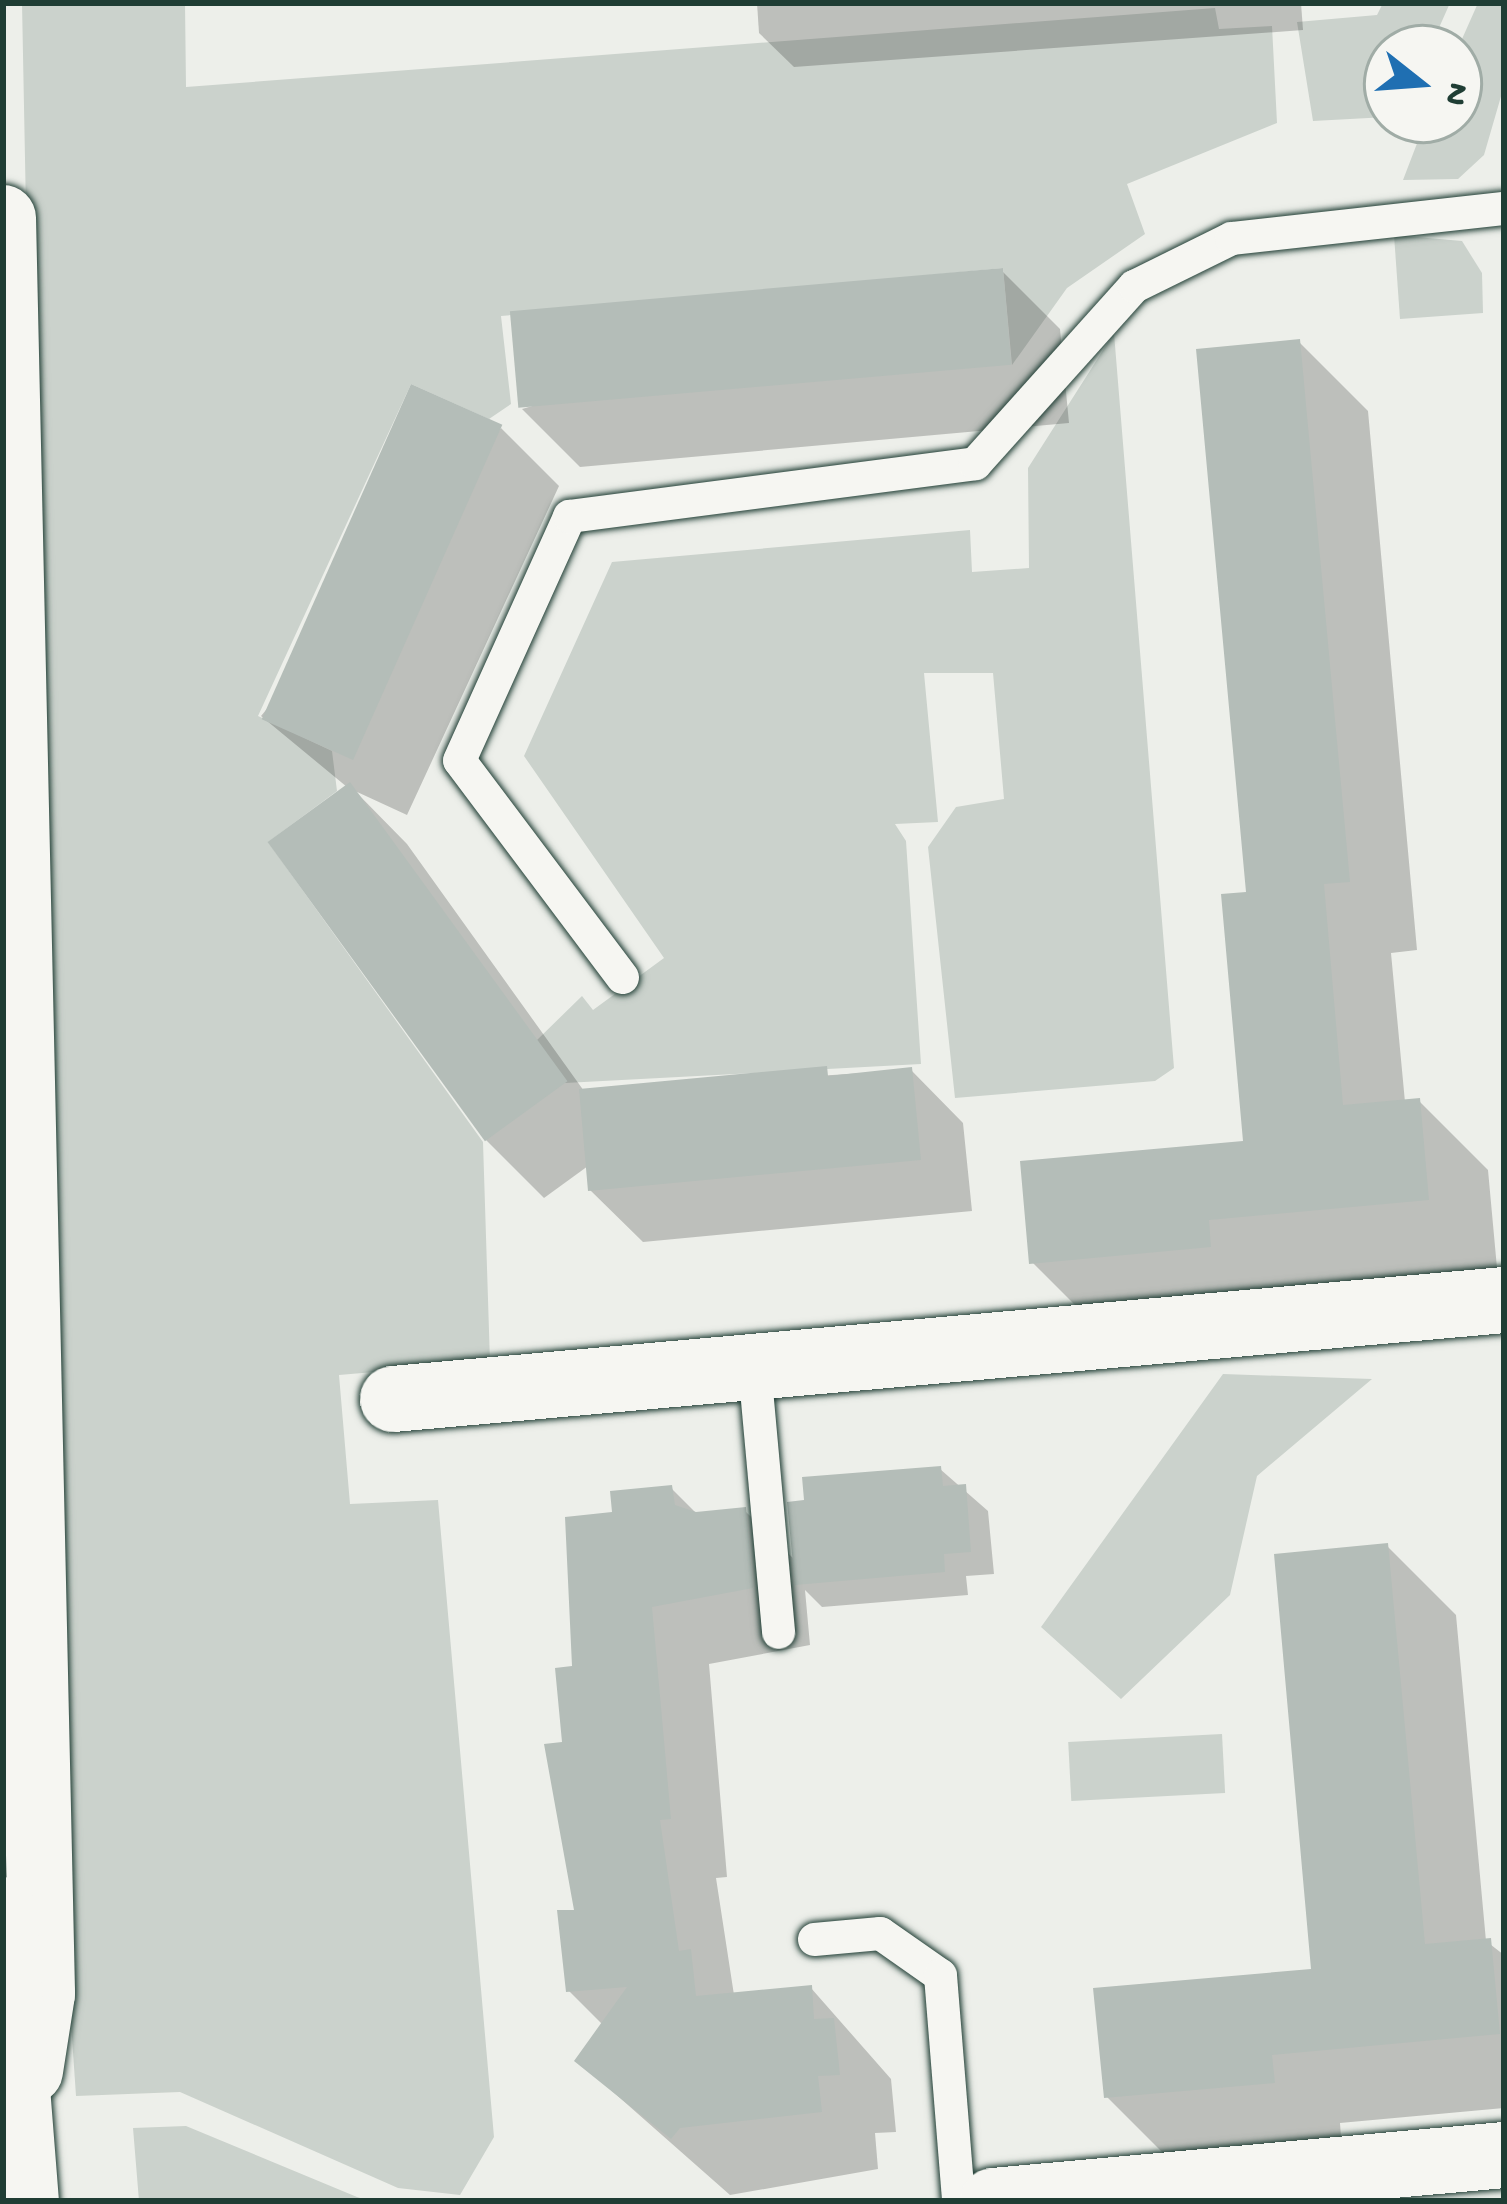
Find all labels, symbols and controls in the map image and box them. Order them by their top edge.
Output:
north arrow [1363,24,1483,144]
text: N [1433,78,1476,109]

